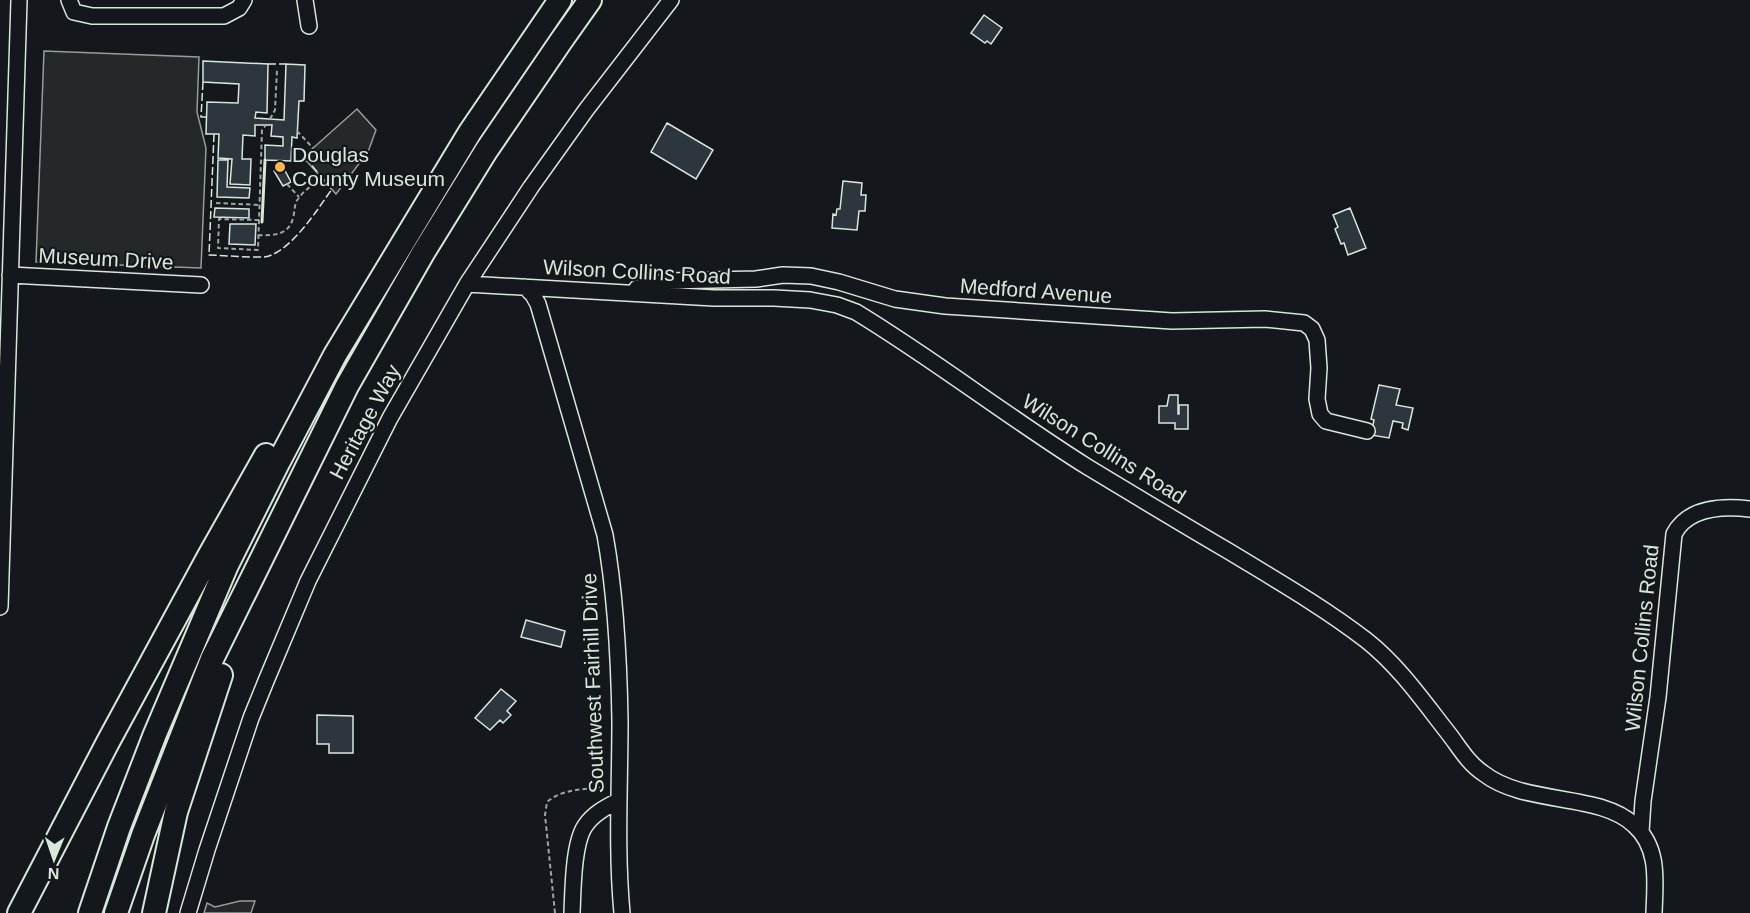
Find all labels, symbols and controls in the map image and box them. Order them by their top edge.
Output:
place label: Douglas County Museum [292,143,445,190]
marker: Douglas County Museum [273,160,287,174]
street label: Museum Drive [38,243,174,274]
street label: Wilson Collins Road [543,255,731,288]
street label: Medford Avenue [959,274,1113,307]
street label: Heritage Way [325,360,405,483]
street label: Wilson Collins Road [1018,389,1190,508]
street label: Wilson Collins Road [1620,543,1663,733]
street label: Southwest Fairhill Drive [577,572,608,794]
north arrow [24,829,84,889]
text: N [47,865,60,882]

